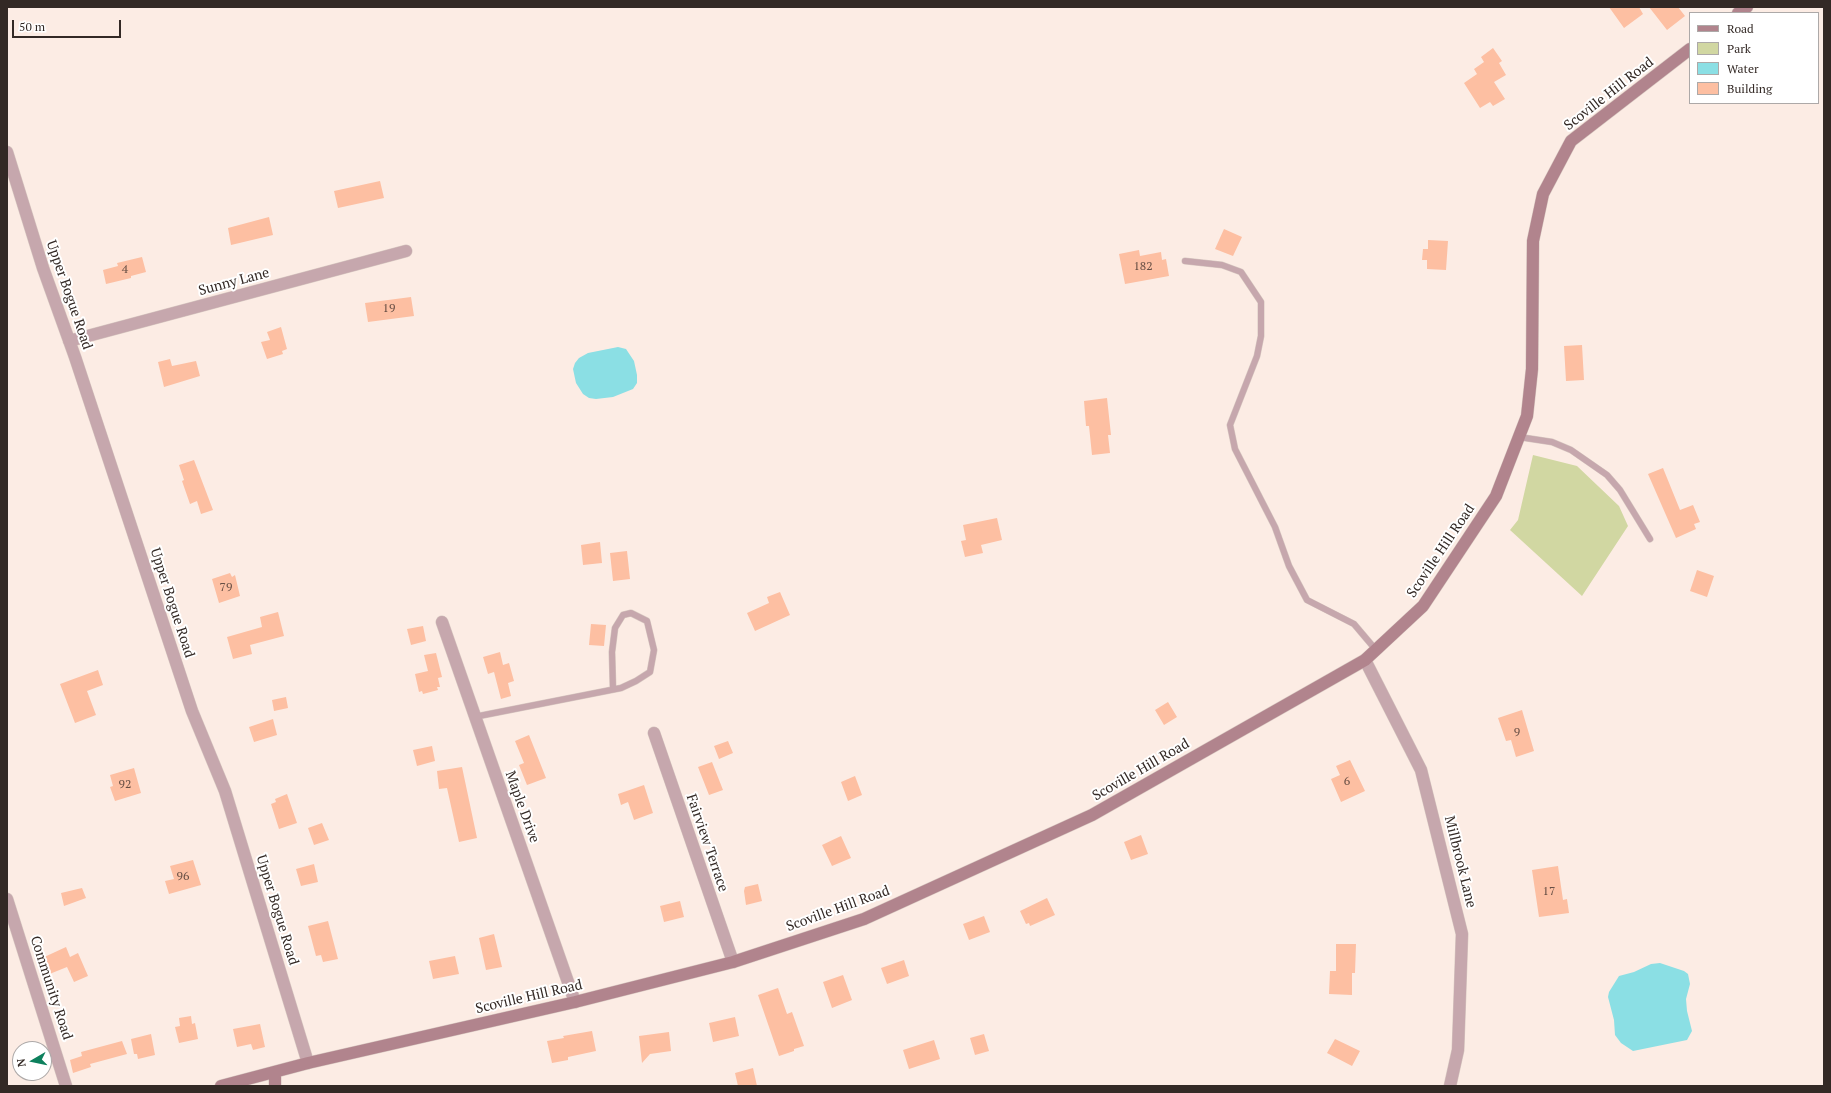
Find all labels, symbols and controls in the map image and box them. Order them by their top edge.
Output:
scale bar [14,12,123,38]
legend [1689,12,1819,104]
text: 50 m [19,19,45,34]
text: Road [1727,21,1754,36]
text: Park [1727,41,1751,56]
street label: Scoville Hill Road [1561,54,1657,134]
text: Water [1727,61,1759,76]
text: Building [1727,81,1772,96]
street label: Upper Bogue Road [42,238,96,352]
house number: 182 [1133,260,1153,274]
house number: 4 [122,263,128,277]
street label: Sunny Lane [197,264,271,300]
house number: 19 [383,302,395,316]
street label: Scoville Hill Road [1404,501,1478,601]
street label: Upper Bogue Road [146,546,198,660]
house number: 79 [220,581,232,595]
house number: 9 [1514,726,1520,740]
street label: Scoville Hill Road [1090,735,1192,805]
street label: Maple Drive [501,769,543,845]
house number: 6 [1344,775,1350,789]
house number: 92 [119,778,131,792]
street label: Fairview Terrace [682,792,732,894]
street label: Millbrook Lane [1440,814,1480,910]
street label: Upper Bogue Road [252,853,302,967]
house number: 96 [177,870,189,884]
street label: Scoville Hill Road [784,882,892,936]
house number: 17 [1543,885,1555,899]
street label: Community Road [26,934,76,1042]
street label: Scoville Hill Road [474,977,584,1017]
north arrow [12,1041,52,1081]
text: N [14,1058,29,1068]

